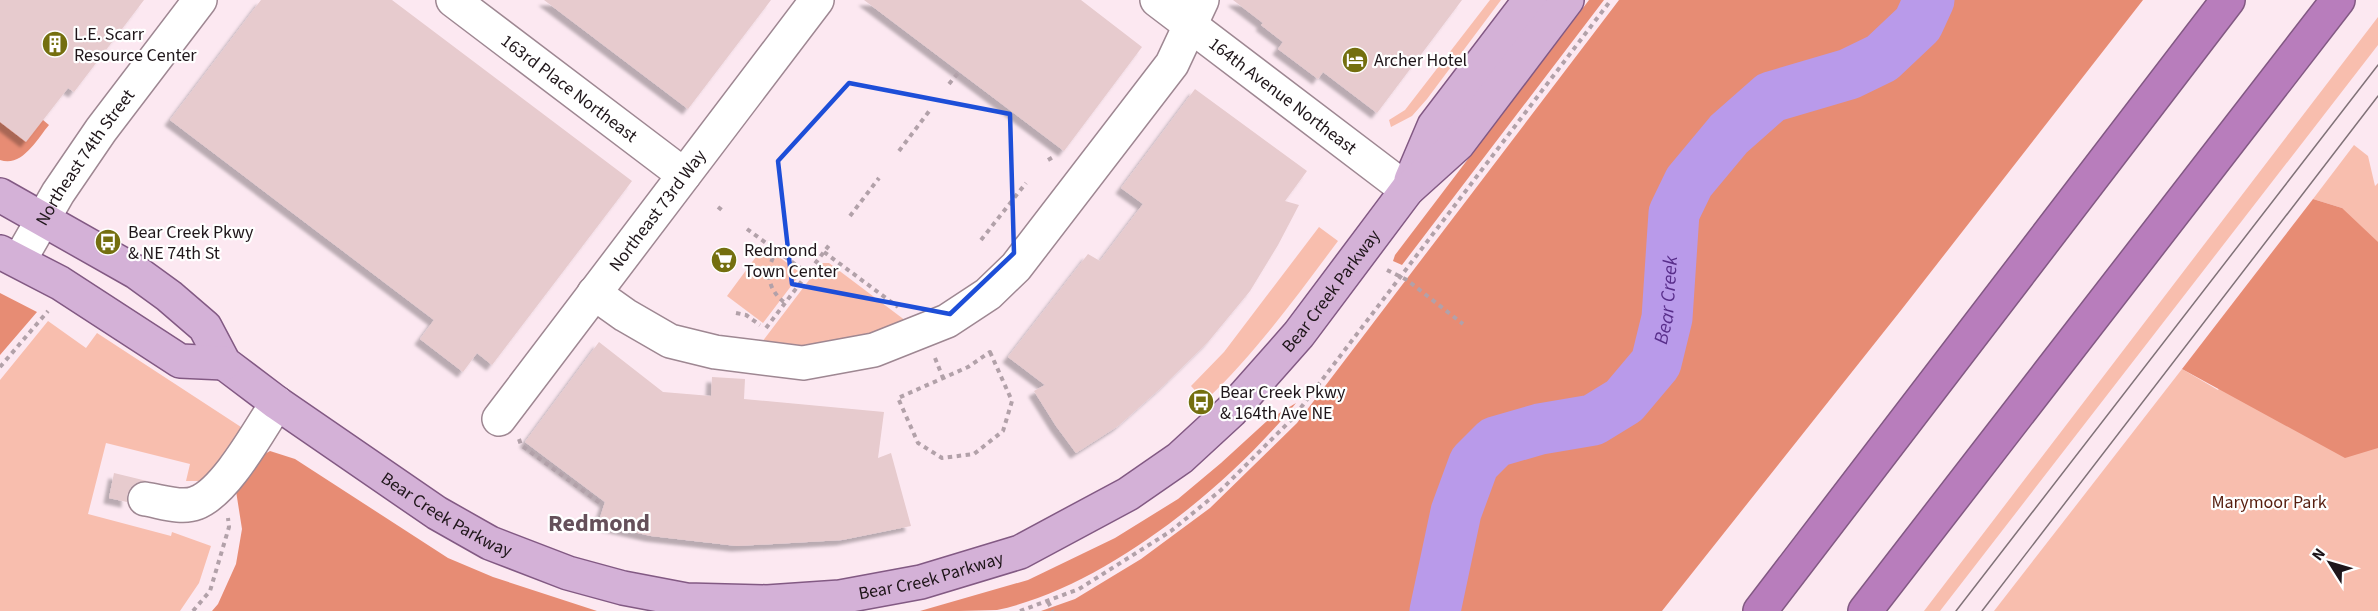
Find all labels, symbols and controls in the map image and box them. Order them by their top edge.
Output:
place label: L.E. Scarr Resource Center [74,22,197,68]
street label: 163rd Place Northeast [496,28,643,148]
building icon: L.E. Scarr Resource Center [40,29,70,59]
street label: 164th Avenue Northeast [1204,31,1362,160]
hotel icon: Archer Hotel [1340,45,1370,75]
place label: Archer Hotel [1374,48,1467,73]
street label: Northeast 74th Street [29,84,140,230]
street label: Northeast 73rd Way [603,144,712,276]
place label: Bear Creek Pkwy & NE 74th St [128,220,254,266]
street label: Bear Creek Parkway [1276,224,1386,358]
bus stop icon: Bear Creek Pkwy & NE 74th St [93,227,123,257]
place label: Redmond Town Center [744,238,839,284]
supermarket icon: Redmond Town Center [709,245,739,275]
water label: Bear Creek [1647,254,1685,347]
place label: Bear Creek Pkwy & 164th Ave NE [1220,380,1346,426]
bus stop icon: Bear Creek Pkwy & 164th Ave NE [1186,387,1216,417]
street label: Bear Creek Parkway [376,466,516,563]
park label: Marymoor Park [2211,490,2327,515]
district label: Redmond [548,506,650,541]
north arrow [2300,533,2360,593]
text: N [2307,544,2331,565]
street label: Bear Creek Parkway [856,545,1007,606]

